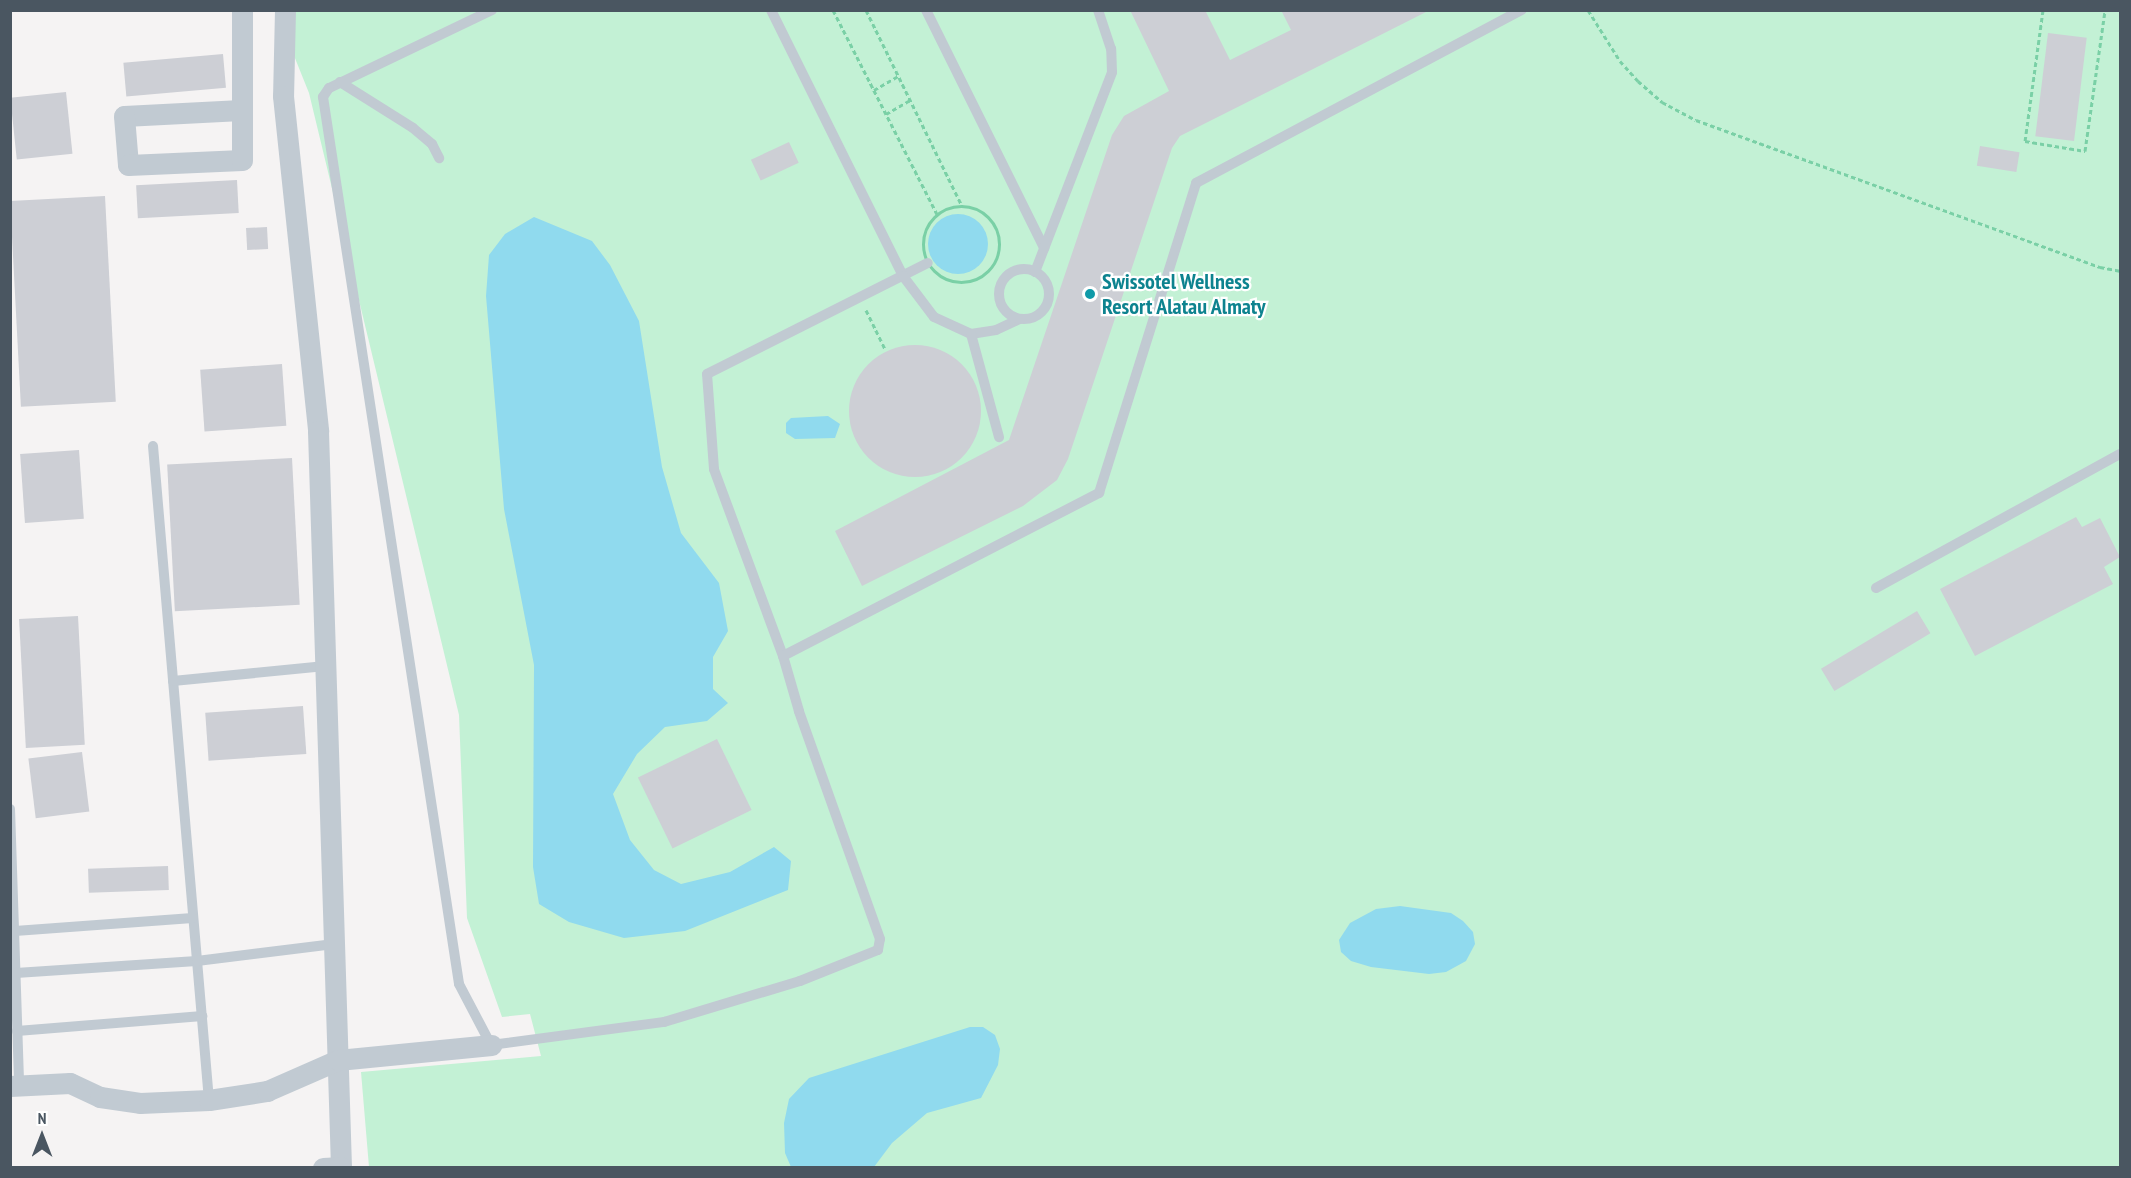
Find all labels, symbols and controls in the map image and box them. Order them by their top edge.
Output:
place label: Swissotel Wellness Resort Alatau Almaty [1102,268,1267,320]
marker: Swissotel Wellness Resort Alatau Almaty [1083,287,1097,301]
north arrow [12,1106,72,1166]
text: N [38,1108,46,1128]

